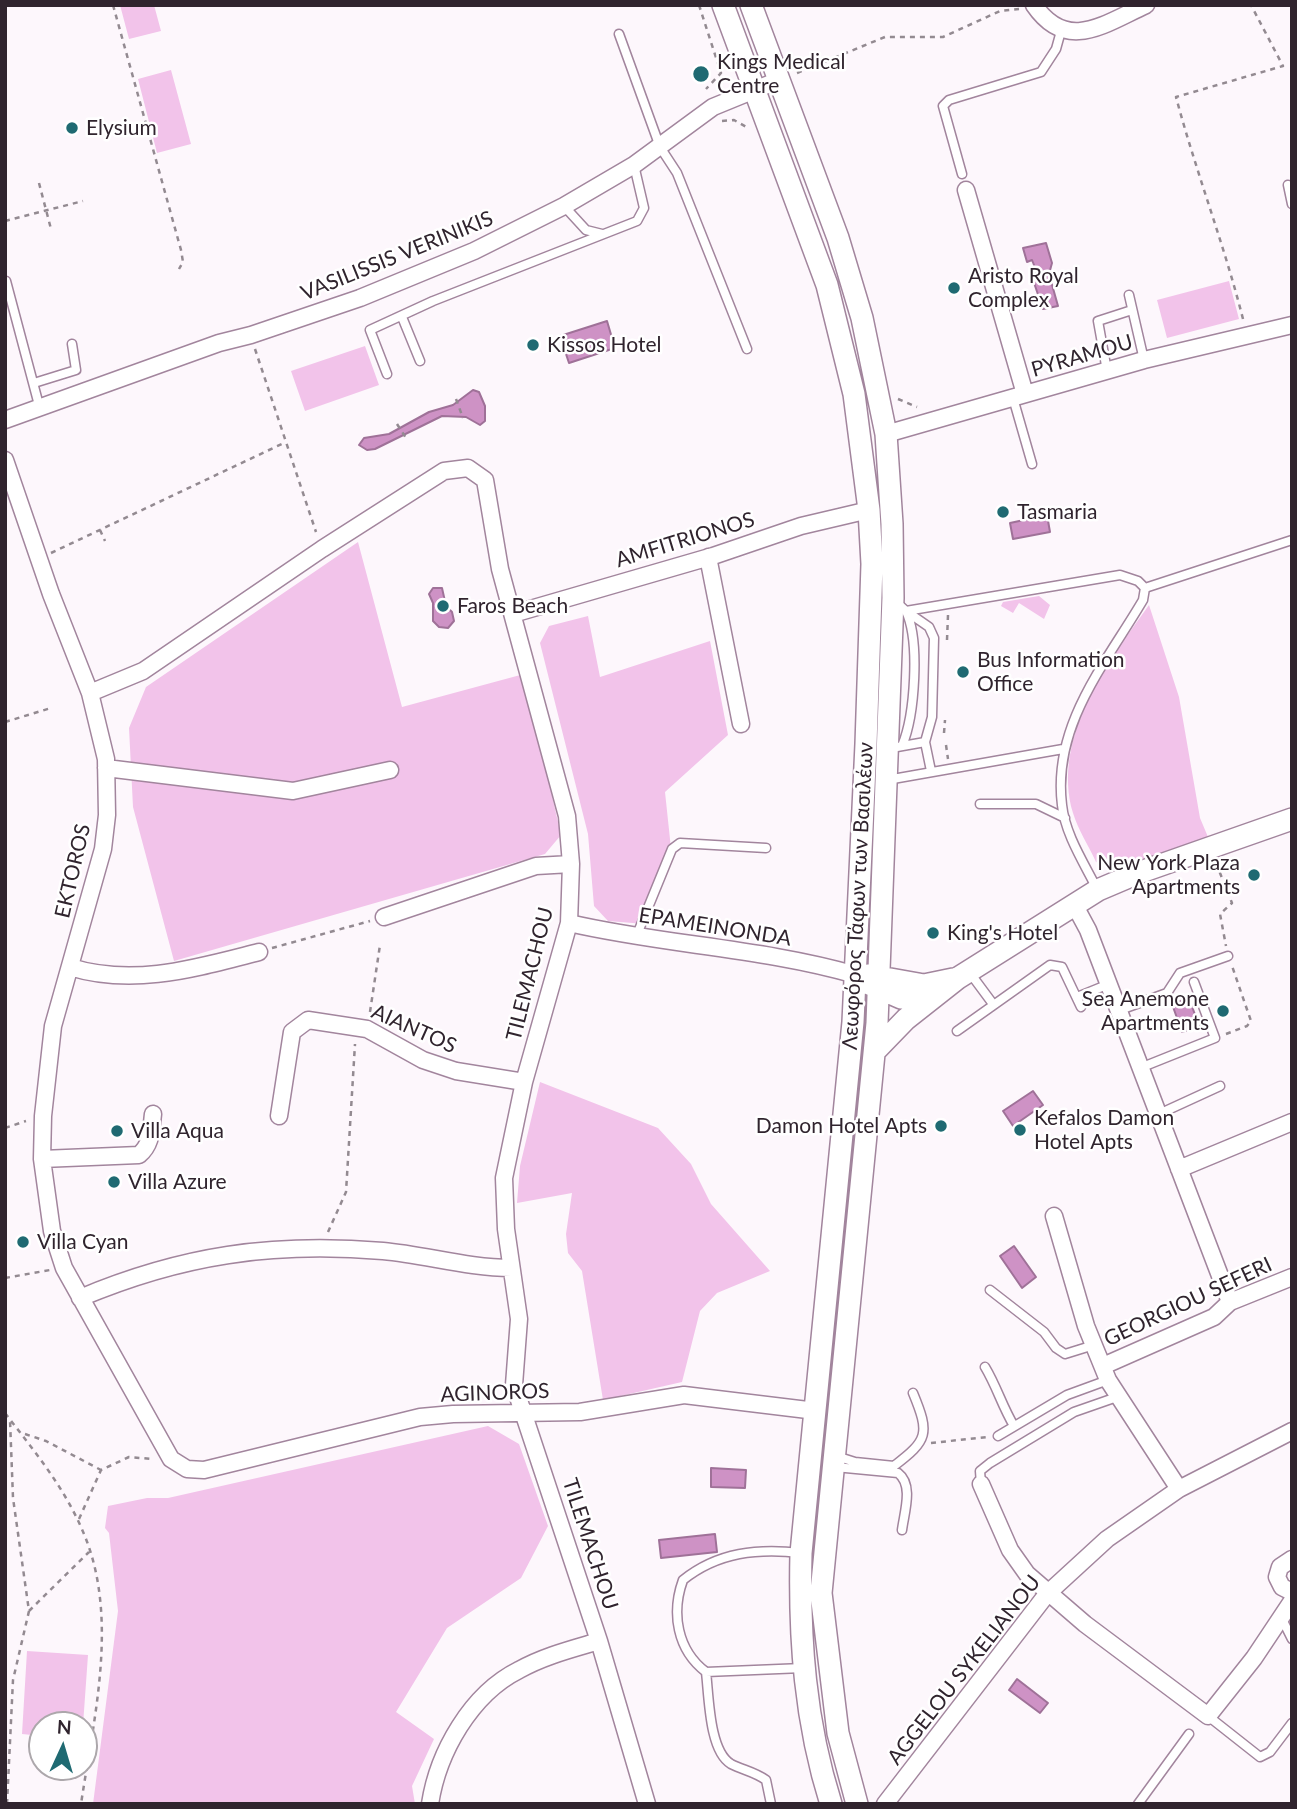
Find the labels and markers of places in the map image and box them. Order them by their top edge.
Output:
place label: Kings Medical Centre [717,49,846,99]
marker: Kings Medical Centre [691,64,711,84]
place label: Elysium [86,115,157,141]
marker: Elysium [64,120,80,136]
place label: Aristo Royal Complex [968,263,1079,313]
marker: Aristo Royal Complex [946,280,962,296]
place label: Kissos Hotel [547,332,661,358]
marker: Kissos Hotel [525,337,541,353]
place label: Tasmaria [1017,499,1097,525]
marker: Tasmaria [995,504,1011,520]
place label: Faros Beach [457,593,568,619]
marker: Faros Beach [435,598,451,614]
place label: Bus Information Office [977,647,1125,697]
marker: Bus Information Office [955,664,971,680]
place label: New York Plaza Apartments [1097,850,1240,900]
marker: New York Plaza Apartments [1246,867,1262,883]
place label: King's Hotel [947,920,1058,946]
marker: King's Hotel [925,925,941,941]
place label: Sea Anemone Apartments [1082,986,1209,1036]
marker: Sea Anemone Apartments [1215,1003,1231,1019]
place label: Kefalos Damon Hotel Apts [1034,1105,1174,1155]
place label: Damon Hotel Apts [756,1113,927,1139]
place label: Villa Aqua [131,1118,224,1144]
marker: Damon Hotel Apts [933,1118,949,1134]
marker: Kefalos Damon Hotel Apts [1012,1122,1028,1138]
marker: Villa Aqua [109,1123,125,1139]
place label: Villa Azure [128,1169,227,1195]
marker: Villa Azure [106,1174,122,1190]
place label: Villa Cyan [37,1229,128,1255]
marker: Villa Cyan [15,1234,31,1250]

